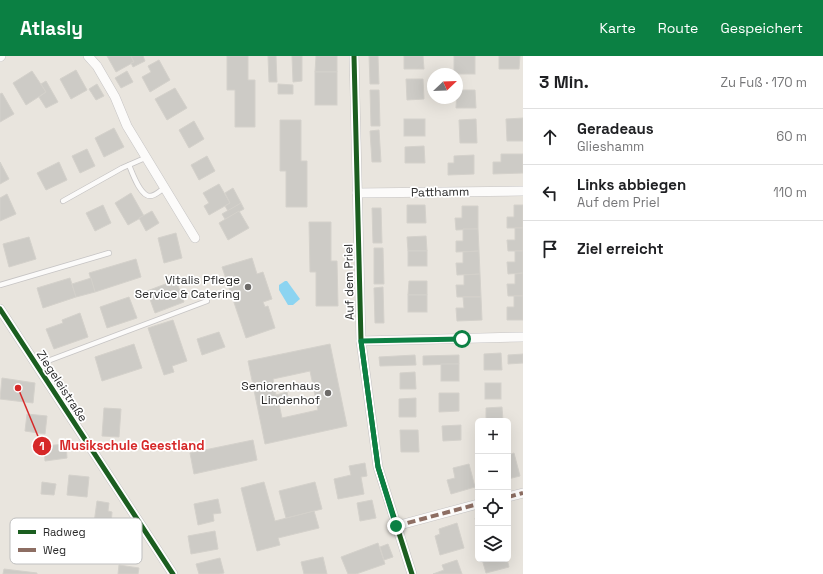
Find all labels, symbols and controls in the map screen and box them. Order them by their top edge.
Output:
text: Atlasly [20,16,83,41]
text: Karte [600,19,636,37]
text: Route [658,19,698,37]
text: Gespeichert [720,19,803,37]
north arrow [427,68,463,104]
text: 3 Min. [539,71,589,93]
text: Zu Fuß · 170 m [720,74,807,91]
text: Geradeaus [577,119,654,138]
icon: ahead [539,126,561,148]
text: 60 m [776,128,807,145]
text: Glieshamm [577,138,644,155]
text: Links abbiegen [577,175,686,194]
icon: left [539,182,561,204]
street label: Patthamm [411,183,469,201]
text: 110 m [773,184,807,201]
text: Auf dem Priel [577,194,660,211]
icon: arrive [539,238,561,260]
text: Ziel erreicht [577,239,664,258]
street label: Auf dem Priel [340,244,358,320]
place label: Vitalis Pflege Service & Catering [135,272,240,302]
marker: Vitalis Pflege Service & Catering [243,282,253,292]
route start [453,330,471,348]
street label: Ziegeleistraße [33,347,91,425]
place label: Seniorenhaus Lindenhof [241,378,320,408]
marker: Seniorenhaus Lindenhof [323,388,333,398]
map controls [475,418,511,562]
button: + [475,418,511,454]
callout: Musikschule Geestland [32,433,213,458]
text: Musikschule Geestland [60,437,205,454]
text: 1 [39,438,45,454]
button: − [475,454,511,490]
button: locate [475,490,511,526]
route end [387,517,405,535]
legend [10,518,142,564]
text: Radweg [43,525,85,539]
button: layers [475,526,511,562]
text: Weg [43,543,66,557]

